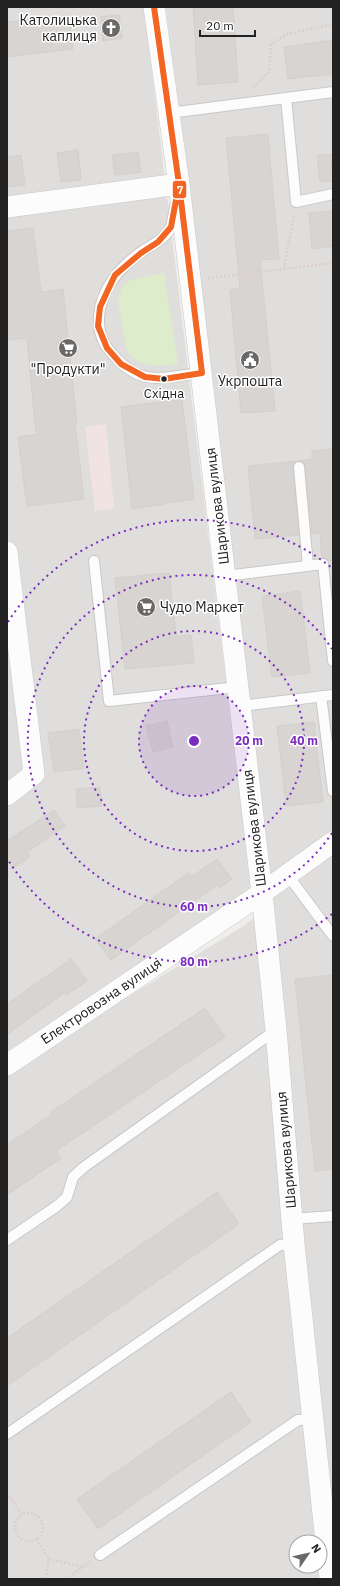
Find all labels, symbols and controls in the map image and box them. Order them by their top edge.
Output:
place label: Католицька каплиця [20,11,98,45]
scale bar [200,12,255,38]
church icon: Католицька каплиця [100,17,122,39]
text: 20 m [206,18,234,33]
line badge: 7 [172,180,187,199]
text: 7 [177,183,184,197]
supermarket icon: "Продукти" [57,337,79,359]
public building icon: Укрпошта [239,349,261,371]
place label: "Продукти" [30,360,106,378]
place label: Укрпошта [218,372,283,390]
marker: Східна [159,374,169,384]
place label: Східна [144,385,184,402]
street label: Шарикова вулиця [201,447,233,565]
supermarket icon: Чудо Маркет [135,596,157,618]
place label: Чудо Маркет [160,598,244,616]
text: 20 m [235,733,263,748]
text: 40 m [290,733,318,748]
centre of rings [187,734,201,748]
street label: Шарикова вулиця [238,769,270,887]
text: 60 m [180,899,208,914]
street label: Електровозна вулиця [37,954,165,1048]
text: 80 m [180,954,208,969]
street label: Шарикова вулиця [272,1091,300,1209]
north arrow [288,1534,328,1574]
text: N [308,1541,324,1556]

